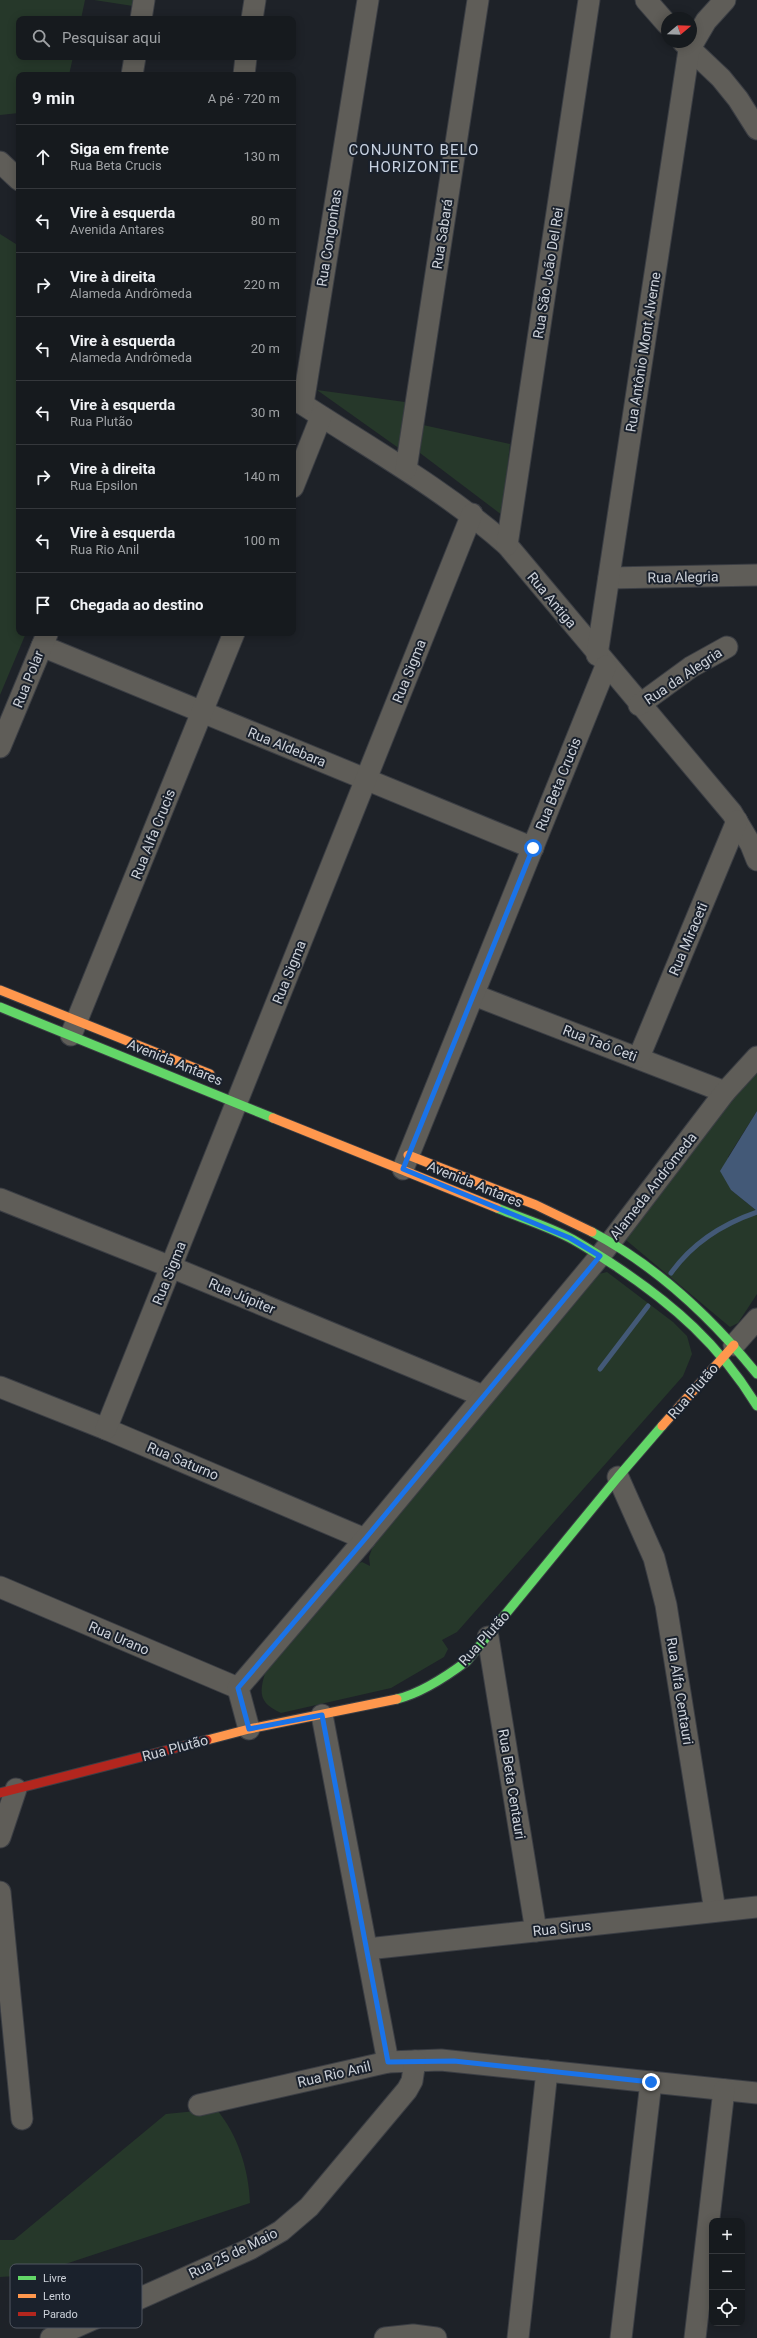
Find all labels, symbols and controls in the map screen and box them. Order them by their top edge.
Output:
north arrow [661,12,697,48]
search box [16,16,296,60]
icon: search [30,27,52,49]
text: Pesquisar aqui [62,29,161,47]
text: 9 min [32,88,75,108]
text: A pé · 720 m [208,91,280,106]
text: Siga em frente [70,140,169,158]
district label: CONJUNTO BELO HORIZONTE [349,141,479,176]
icon: ahead [32,146,54,168]
text: 130 m [243,149,280,164]
text: Rua Beta Crucis [70,158,162,173]
street label: Rua Congonhas [313,188,345,288]
street label: Rua Sabará [429,198,455,270]
text: Vire à esquerda [70,204,175,222]
street label: Rua São João Del Rei [530,206,566,340]
icon: left [32,210,54,232]
text: 80 m [251,213,280,228]
text: Avenida Antares [70,222,164,237]
text: Vire à direita [70,268,156,286]
street label: Rua Antônio Mont Alverne [622,271,664,433]
icon: right [32,274,54,296]
text: 220 m [243,277,280,292]
text: Alameda Andrômeda [70,286,192,301]
text: Vire à esquerda [70,332,175,350]
icon: left [32,338,54,360]
text: 20 m [251,341,280,356]
text: Alameda Andrômeda [70,350,192,365]
text: Vire à esquerda [70,396,175,414]
icon: left [32,402,54,424]
text: 30 m [251,405,280,420]
text: Rua Plutão [70,414,133,429]
text: Vire à direita [70,460,156,478]
icon: right [32,466,54,488]
text: 140 m [243,469,280,484]
text: Rua Epsilon [70,478,138,493]
text: Vire à esquerda [70,524,175,542]
icon: left [32,530,54,552]
text: 100 m [243,533,280,548]
text: Rua Rio Anil [70,542,139,557]
street label: Rua Alegria [647,568,719,586]
street label: Rua Antiga [524,569,580,631]
icon: arrive [32,594,54,616]
text: Chegada ao destino [70,596,204,614]
street label: Rua Sigma [389,637,429,705]
street label: Rua da Alegria [641,644,725,708]
street label: Rua Polar [9,648,47,710]
street label: Rua Aldebara [246,724,328,770]
street label: Rua Beta Crucis [532,735,584,833]
street label: Rua Alfa Crucis [128,787,178,881]
route start [524,839,542,857]
street label: Rua Miraceti [665,900,711,978]
street label: Rua Sigma [269,938,309,1006]
street label: Rua Taó Ceti [561,1021,639,1065]
street label: Avenida Antares [125,1036,225,1088]
street label: Alameda Andrômeda [606,1129,700,1243]
street label: Avenida Antares [425,1158,525,1210]
street label: Rua Sigma [149,1239,189,1307]
street label: Rua Júpiter [206,1275,278,1317]
street label: Rua Plutão [665,1360,721,1422]
street label: Rua Saturno [145,1439,221,1483]
street label: Rua Plutão [455,1608,513,1668]
street label: Rua Urano [86,1618,152,1658]
street label: Rua Alfa Centauri [664,1636,696,1746]
street label: Rua Beta Centauri [495,1728,529,1840]
street label: Rua Plutão [140,1732,210,1764]
street label: Rua Sirus [532,1917,592,1939]
street label: Rua Rio Anil [296,2058,372,2090]
route end [642,2073,660,2091]
map controls [709,2218,745,2326]
button: + [709,2218,745,2254]
street label: Rua 25 de Maio [186,2225,280,2281]
button: − [709,2254,745,2290]
legend [10,2264,142,2328]
text: Livre [43,2272,67,2285]
text: Lento [43,2290,71,2303]
button: locate [709,2290,745,2326]
text: Parado [43,2308,78,2321]

